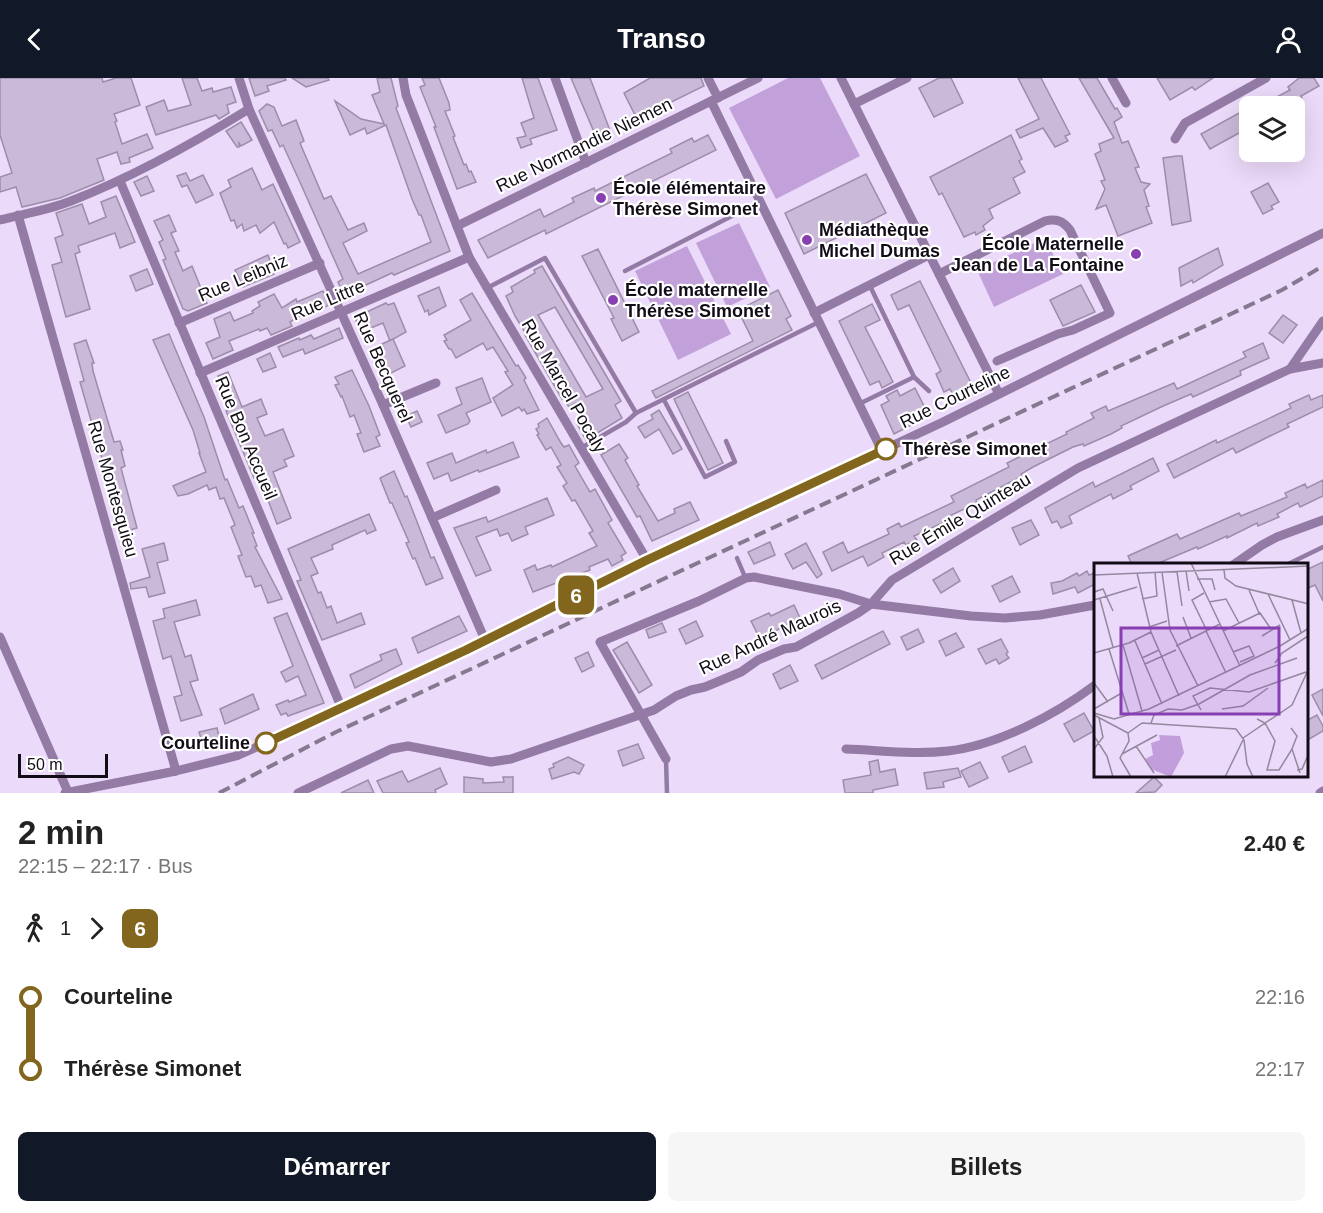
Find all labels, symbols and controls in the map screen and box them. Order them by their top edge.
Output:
icon: back [18,23,51,56]
icon: person [1272,23,1305,56]
text: Transo [617,24,706,54]
street label: Rue Normandie Niemen [493,94,675,196]
map controls [1239,96,1305,162]
button: layers [1239,96,1305,162]
place label: École élémentaire Thérèse Simonet [613,177,766,219]
marker: École élémentaire Thérèse Simonet [594,191,608,205]
place label: Médiathèque Michel Dumas [819,220,940,261]
marker: Médiathèque Michel Dumas [800,233,814,247]
place label: École Maternelle Jean de La Fontaine [951,233,1124,275]
marker: École Maternelle Jean de La Fontaine [1129,247,1143,261]
street label: Rue Leibniz [195,250,291,306]
street label: Rue Littre [288,276,368,324]
place label: École maternelle Thérèse Simonet [625,279,770,321]
marker: École maternelle Thérèse Simonet [606,293,620,307]
street label: Rue Becquerel [350,309,416,425]
street label: Rue Marcel Pocaly [518,316,610,456]
street label: Rue Courteline [897,362,1013,432]
street label: Rue Bon Accueil [211,373,281,503]
street label: Rue Montesquieu [84,418,142,560]
marker: Thérèse Simonet [875,438,897,460]
place label: Thérèse Simonet [902,439,1047,459]
street label: Rue Émile Quinteau [886,469,1034,569]
inset map [1094,563,1308,778]
line badge: 6 [556,576,596,614]
text: 6 [570,584,582,607]
street label: Rue André Maurois [696,595,844,679]
marker: Courteline [255,732,277,754]
place label: Courteline [161,733,250,753]
scale bar [18,751,108,778]
text: 50 m [27,756,63,773]
text: 2 min [18,814,104,851]
text: 2.40 € [1244,831,1305,856]
text: 22:15 – 22:17 · Bus [18,855,193,877]
icon: walk [18,912,51,945]
icon: forward [80,912,113,945]
text: 1 [60,917,71,939]
text: 6 [134,917,146,940]
text: Courteline [64,984,173,1009]
text: 22:16 [1255,986,1305,1008]
text: Thérèse Simonet [64,1056,241,1081]
text: 22:17 [1255,1058,1305,1080]
button: Démarrer [18,1132,656,1201]
button: Billets [668,1132,1305,1201]

